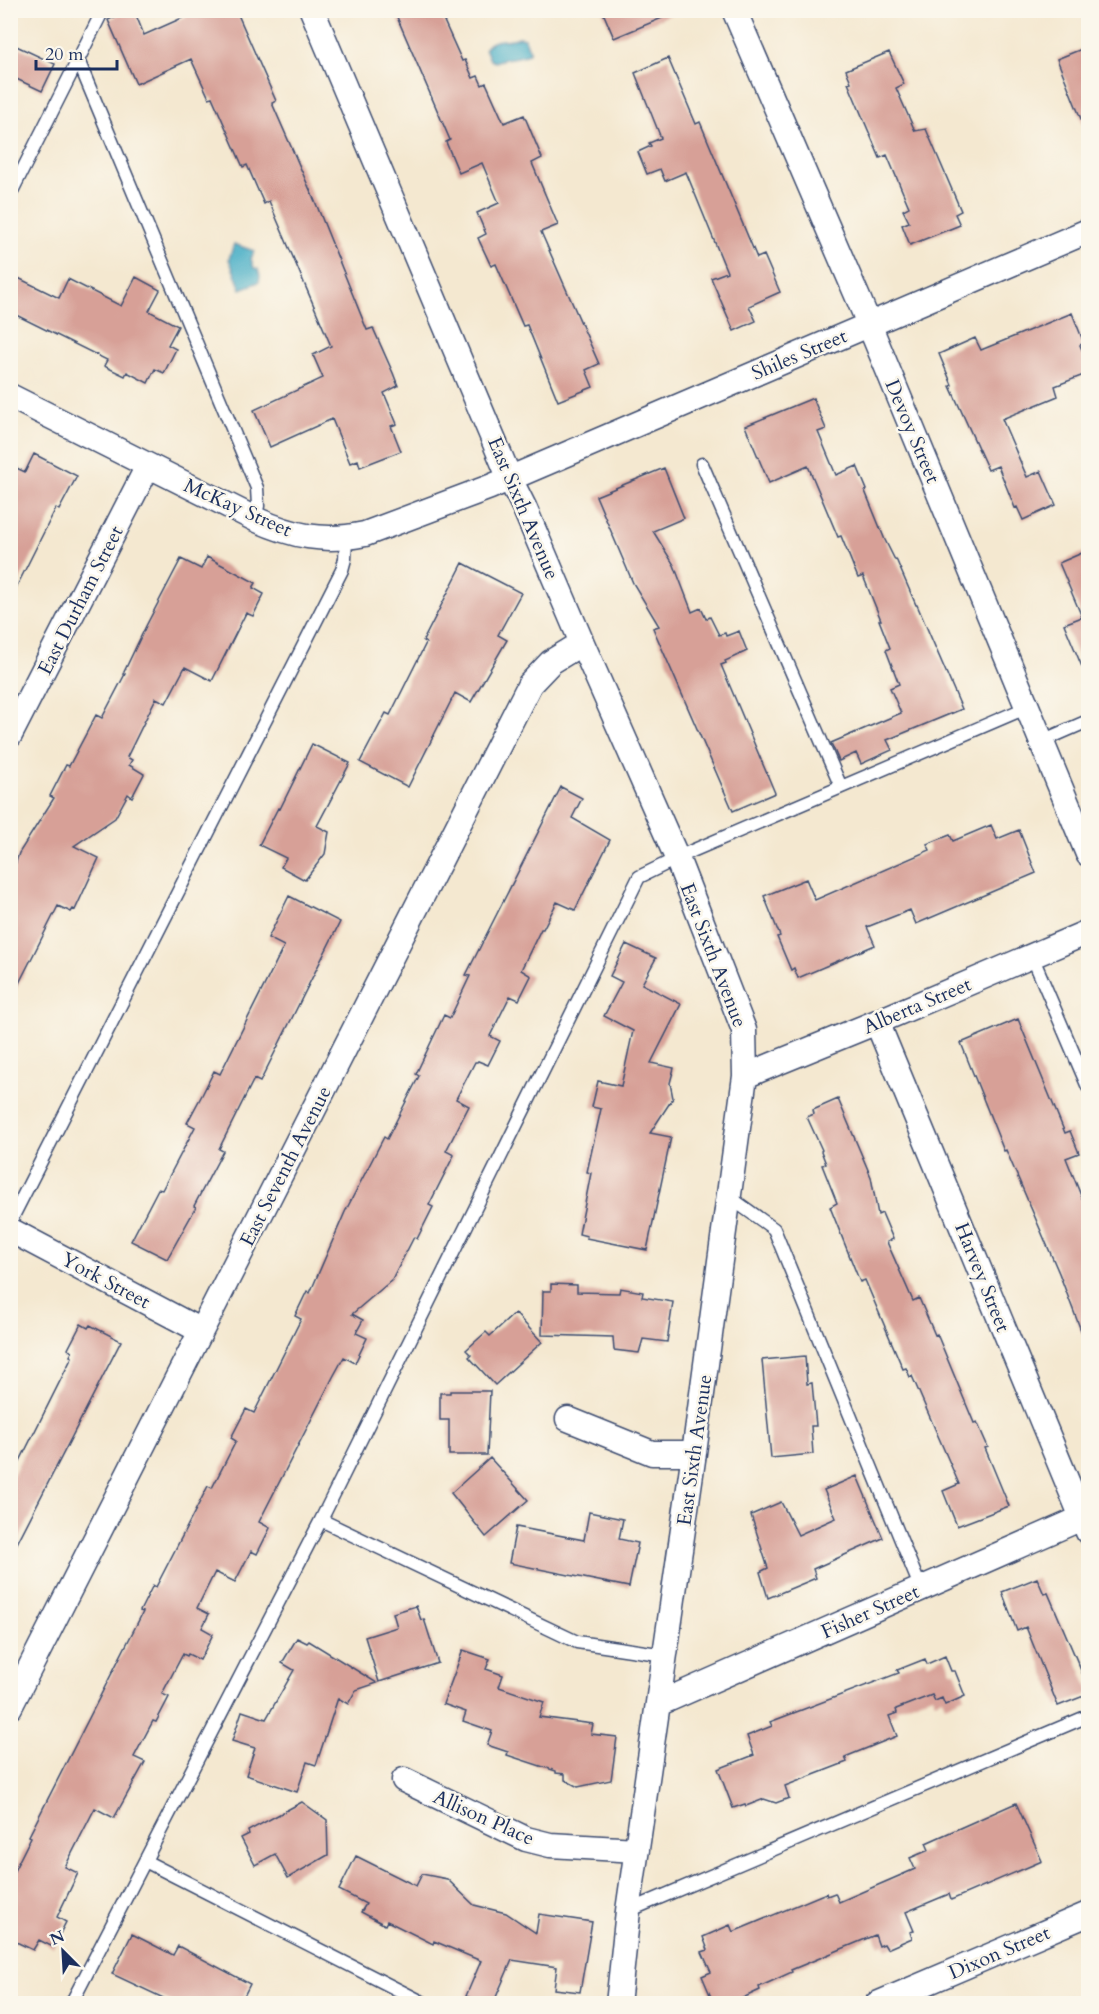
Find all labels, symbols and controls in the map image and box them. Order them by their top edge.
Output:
scale bar [36,33,117,71]
text: 20 m [45,42,84,67]
street label: Shiles Street [747,322,852,387]
street label: Devoy Street [879,375,947,488]
street label: East Sixth Avenue [481,433,566,584]
street label: McKay Street [180,472,297,544]
street label: East Durham Street [31,520,130,679]
street label: East Sixth Avenue [674,879,753,1031]
street label: Alberta Street [859,970,976,1040]
street label: East Seventh Avenue [233,1081,338,1251]
street label: Harvey Street [948,1218,1017,1337]
street label: York Street [57,1246,156,1315]
street label: East Sixth Avenue [671,1373,718,1527]
street label: Fisher Street [817,1578,924,1645]
street label: Allison Place [429,1783,539,1852]
street label: Dixon Street [944,1919,1055,1986]
north arrow [33,1921,93,1981]
text: N [46,1925,68,1951]

